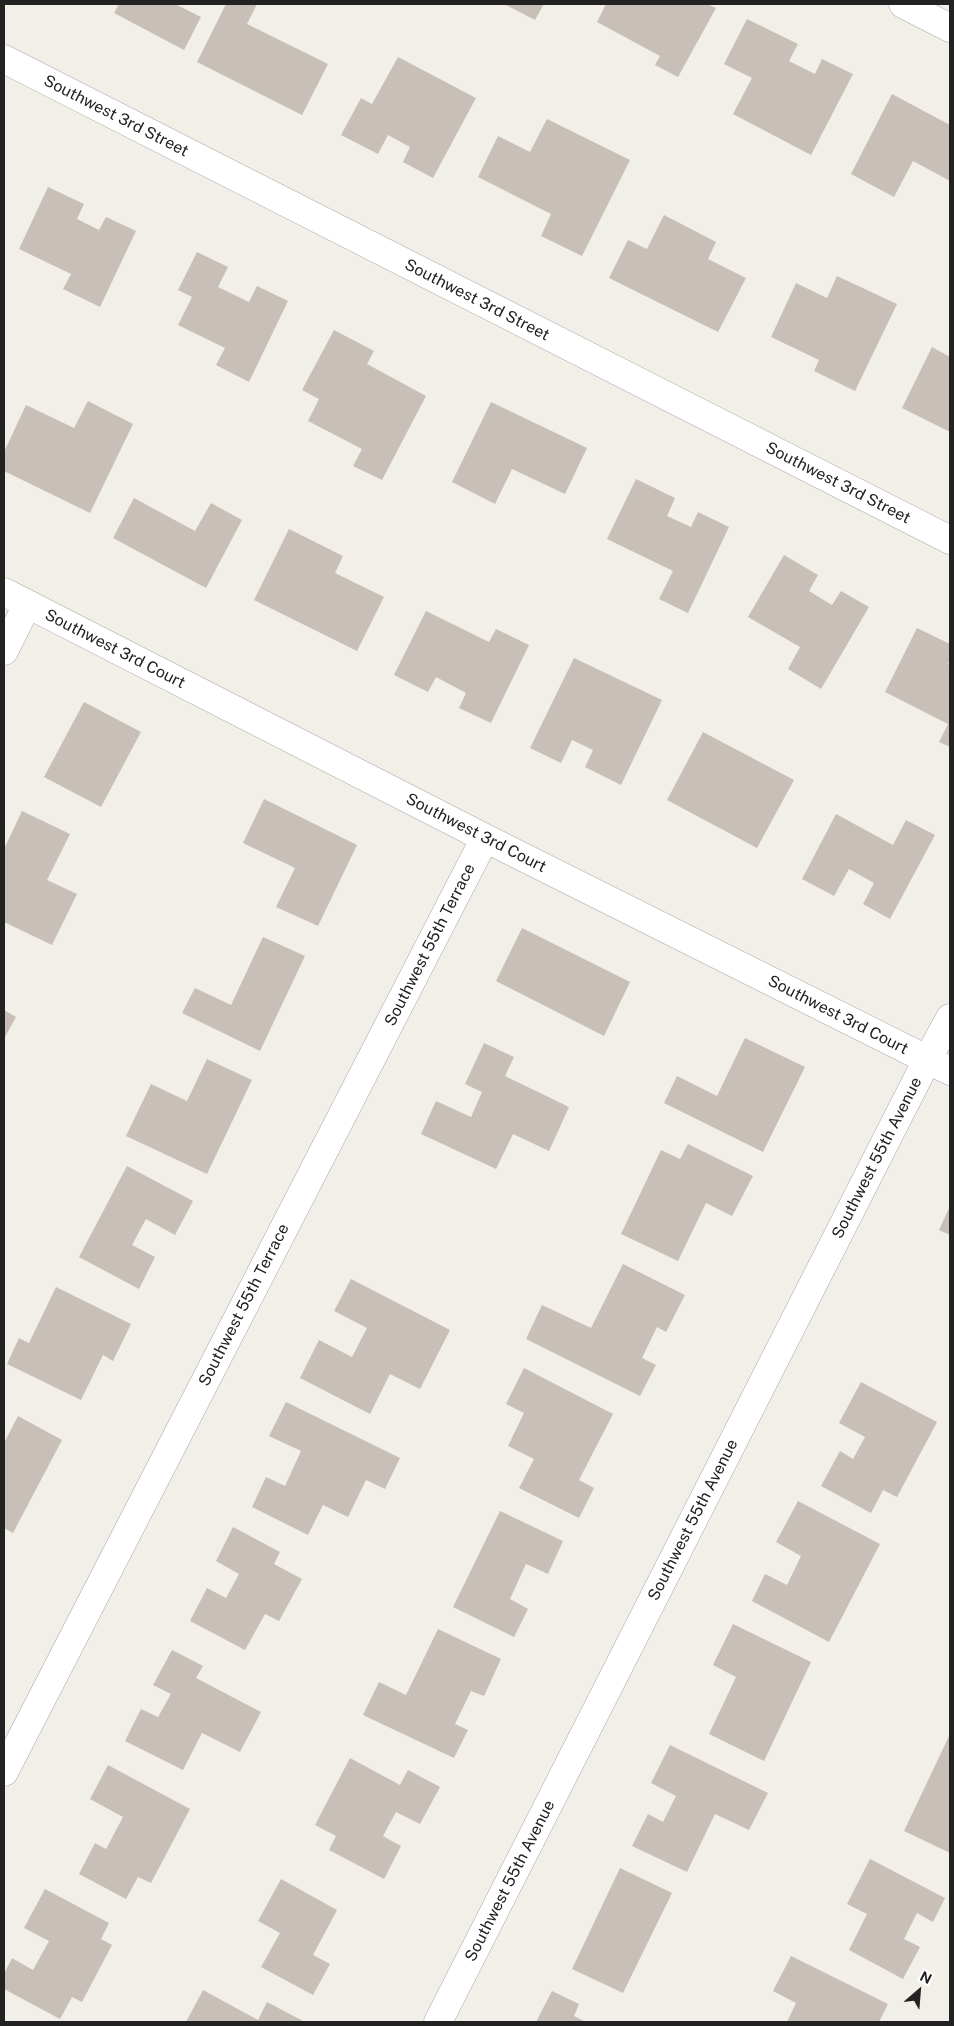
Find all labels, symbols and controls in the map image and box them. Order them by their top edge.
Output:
street label: Southwest 3rd Street [40,71,192,161]
street label: Southwest 3rd Street [401,255,553,345]
street label: Southwest 3rd Street [762,438,914,528]
street label: Southwest 3rd Court [42,605,188,693]
street label: Southwest 3rd Court [403,789,549,877]
street label: Southwest 55th Terrace [381,861,479,1029]
street label: Southwest 3rd Court [765,971,911,1059]
street label: Southwest 55th Avenue [828,1074,926,1242]
street label: Southwest 55th Terrace [195,1221,293,1389]
street label: Southwest 55th Avenue [644,1436,742,1604]
street label: Southwest 55th Avenue [461,1797,559,1965]
north arrow [894,1966,944,2016]
text: N [917,1968,934,1987]

